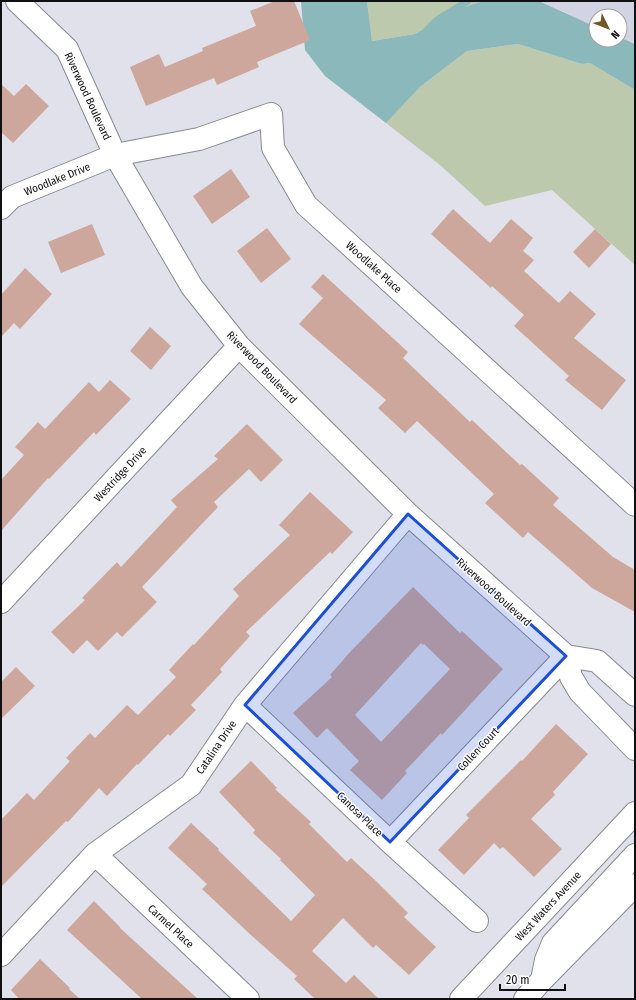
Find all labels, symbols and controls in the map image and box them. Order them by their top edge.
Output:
north arrow [588,8,628,48]
text: N [608,28,622,41]
street label: Riverwood Boulevard [61,50,114,142]
street label: Woodlake Drive [22,160,92,199]
street label: Woodlake Place [343,239,404,296]
street label: Riverwood Boulevard [224,328,299,406]
street label: Westridge Drive [92,444,149,505]
street label: Riverwood Boulevard [454,556,534,629]
street label: Catalina Drive [194,718,239,777]
street label: Collen Court [455,724,502,774]
street label: Canosa Place [334,789,385,839]
street label: West Waters Avenue [513,869,584,944]
street label: Carmel Place [145,902,196,951]
scale bar [500,966,565,992]
text: 20 m [506,973,530,987]

